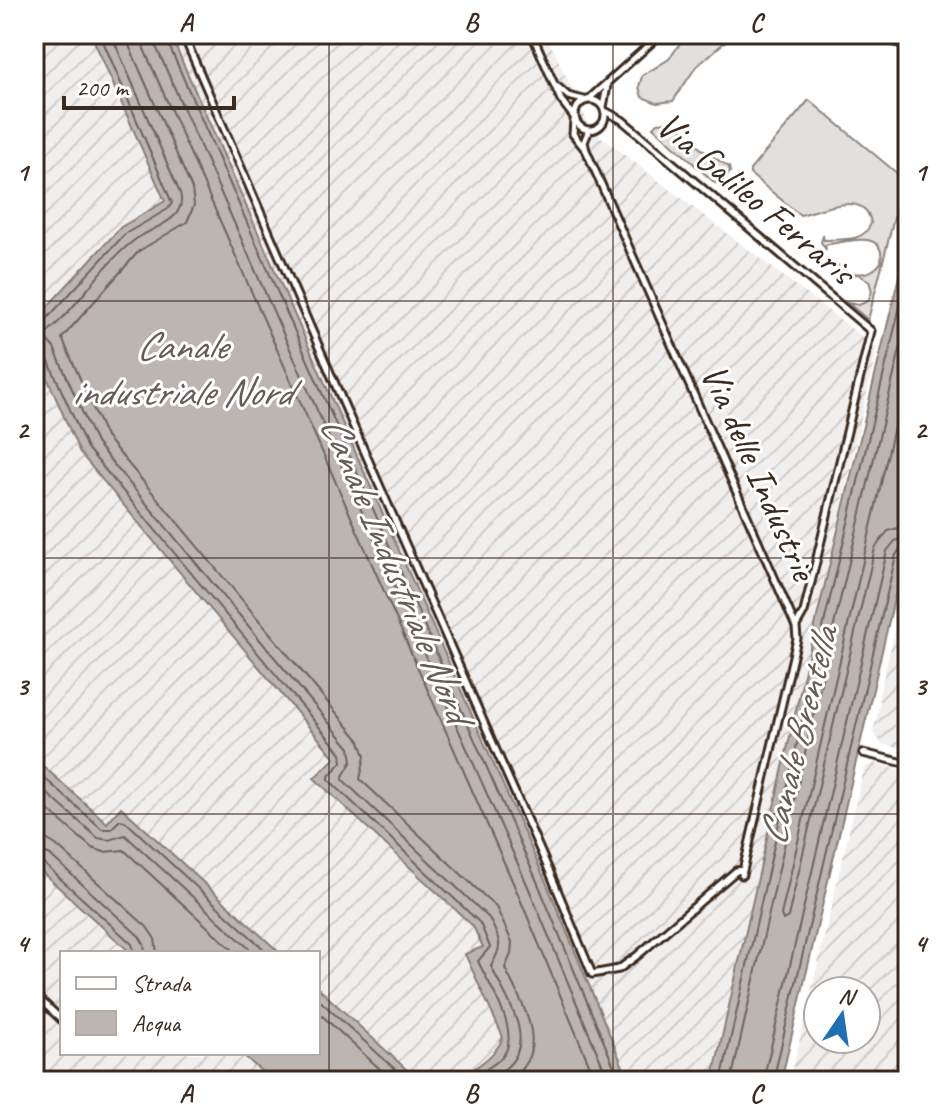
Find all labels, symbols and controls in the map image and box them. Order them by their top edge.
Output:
text: A [179,6,194,39]
text: B [464,6,480,39]
text: C [750,6,766,39]
scale bar [64,60,234,110]
text: 200 m [76,73,130,103]
street label: Via Galileo Ferraris [647,101,867,297]
text: 1 [16,156,31,189]
text: 1 [914,156,929,189]
water label: Canale industriale Nord [71,321,303,417]
street label: Via delle Industrie [690,357,829,590]
water label: Canale Industriale Nord [309,408,488,739]
text: 2 [16,413,30,446]
text: 2 [914,413,928,446]
water label: Canale Brentella [747,618,850,850]
text: 3 [16,670,30,703]
text: 3 [914,670,928,703]
text: 4 [16,927,31,960]
text: 4 [914,927,929,960]
legend [60,951,320,1055]
text: Strada [132,968,192,998]
north arrow [802,975,882,1055]
text: N [836,981,859,1012]
text: Acqua [132,1008,181,1038]
text: A [179,1077,194,1110]
text: B [464,1077,480,1110]
text: C [750,1077,766,1110]

